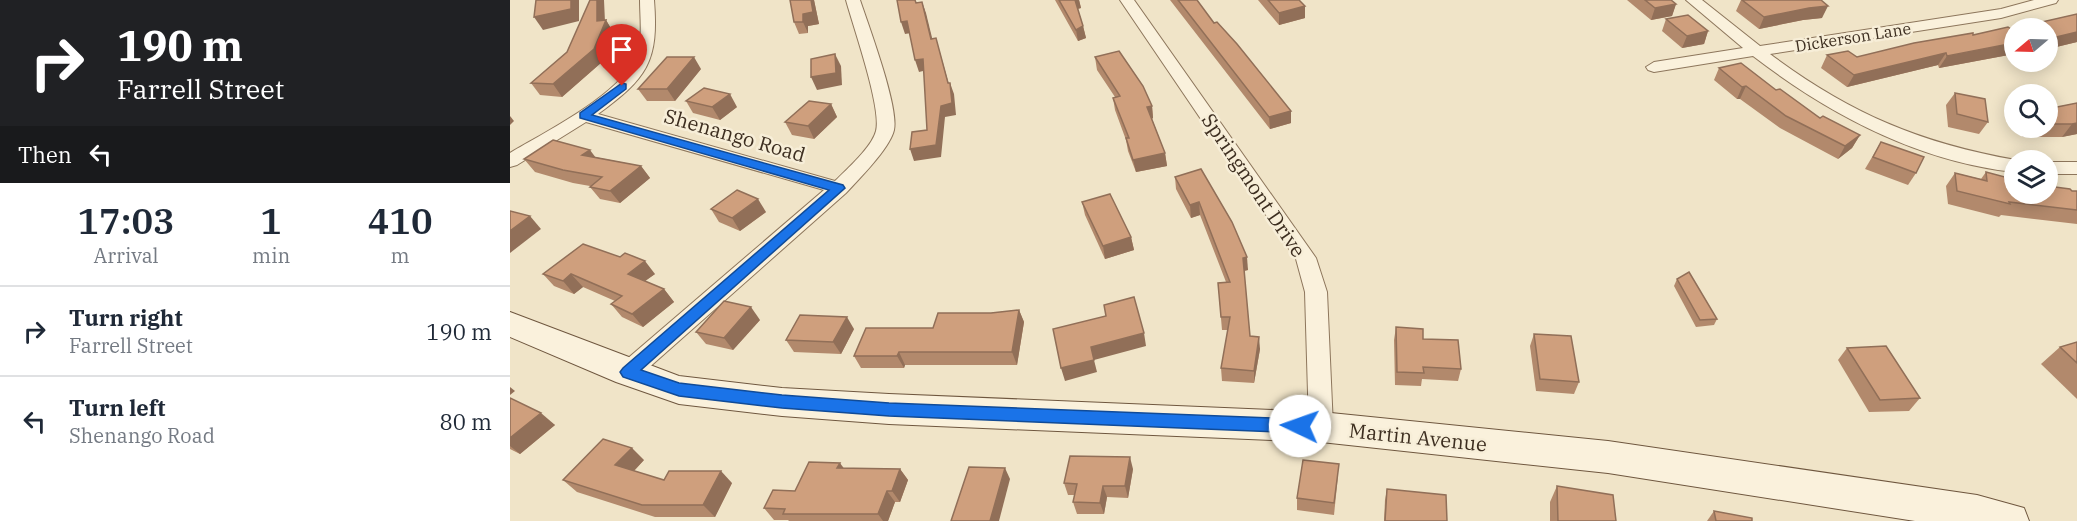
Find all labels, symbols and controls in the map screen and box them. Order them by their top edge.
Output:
text: 190 m [117,18,243,73]
street label: Dickerson Lane [1794,18,1912,56]
north arrow [2004,18,2058,72]
map controls [2004,18,2058,204]
icon: right [18,24,96,102]
pin [596,24,647,86]
icon: arrive [605,33,638,66]
text: Farrell Street [117,71,284,106]
button: search [2004,84,2058,138]
street label: Shenango Road [661,102,809,168]
street label: Springmont Drive [1196,108,1312,262]
icon: left [84,138,117,171]
text: Then [18,140,72,169]
button: layers [2004,150,2058,204]
text: 17:03 [77,197,175,244]
text: 1 [260,197,282,244]
text: 410 [368,197,433,244]
text: Arrival [93,242,159,269]
text: min [252,242,290,269]
text: m [391,242,410,269]
text: Turn right [69,303,183,332]
icon: right [18,315,51,348]
text: 190 m [426,317,492,346]
text: Farrell Street [69,332,193,359]
text: Turn left [69,393,165,422]
position arrow [1268,394,1332,458]
icon: left [18,405,51,438]
text: 80 m [440,407,492,436]
street label: Martin Avenue [1348,416,1488,458]
text: Shenango Road [69,422,215,449]

